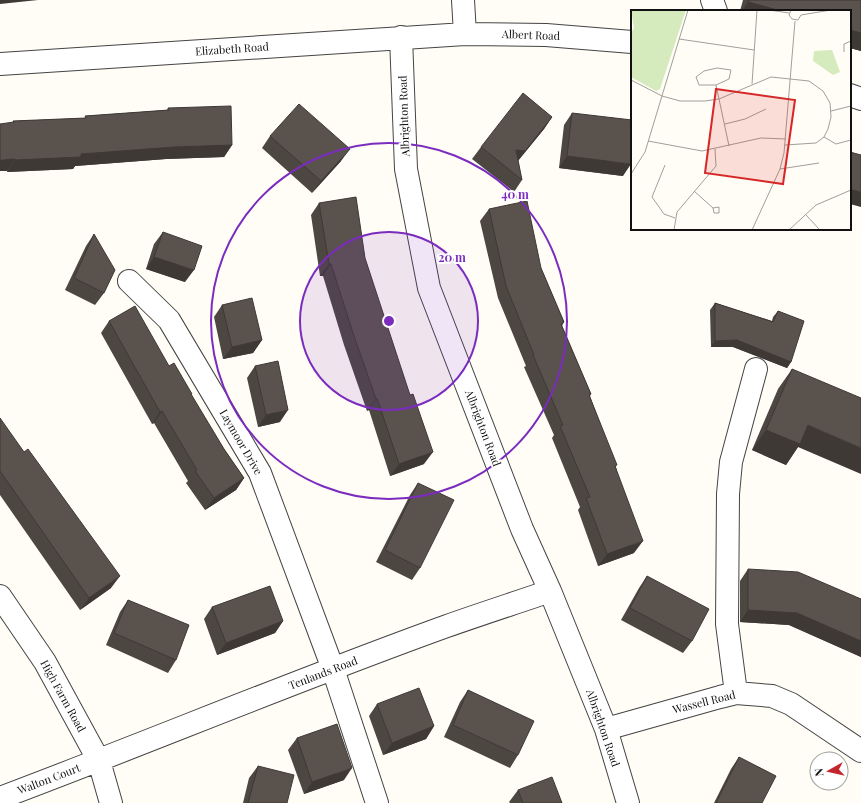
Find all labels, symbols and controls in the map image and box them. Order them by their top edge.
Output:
inset map [631,10,851,230]
street label: Albert Road [501,26,561,43]
street label: Elizabeth Road [195,38,270,59]
street label: Albrighton Road [395,75,412,158]
text: 40 m [501,186,529,202]
text: 20 m [438,249,466,265]
centre of rings [382,314,396,328]
street label: Albrighton Road [462,386,505,469]
street label: Laymoor Drive [217,406,267,478]
street label: Tenlands Road [286,652,360,693]
street label: High Farm Road [37,657,90,735]
street label: Albrighton Road [583,686,624,769]
street label: Wassell Road [670,686,737,717]
north arrow [809,751,849,791]
street label: Walton Court [14,760,82,798]
text: N [811,767,827,777]

